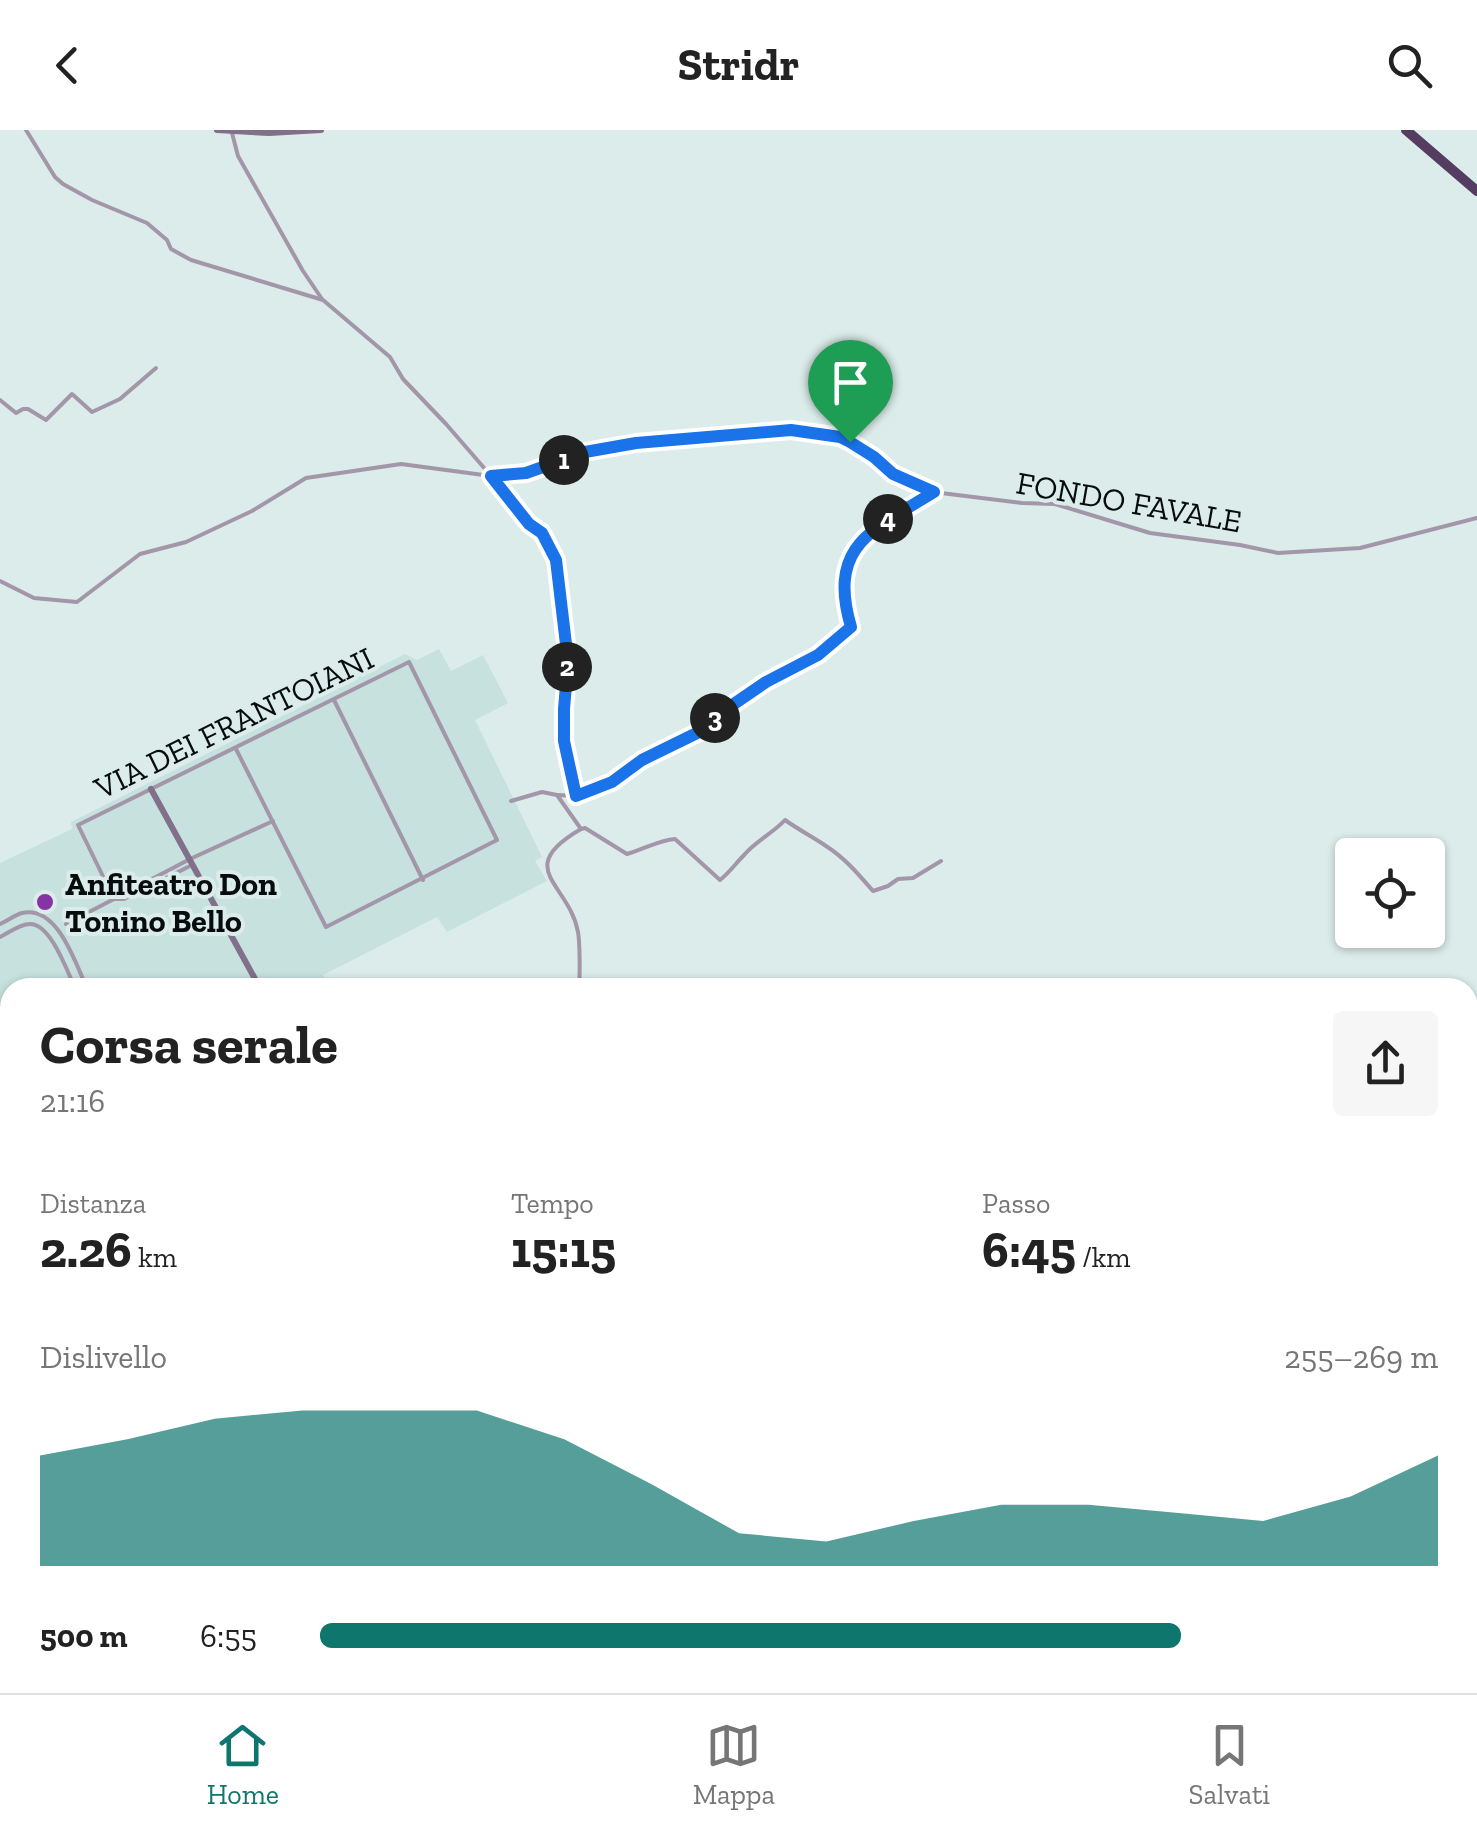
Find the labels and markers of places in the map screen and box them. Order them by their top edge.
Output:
pin [808,340,893,443]
pin: 1 [539,435,589,485]
pin: 4 [863,494,913,544]
pin: 2 [542,642,592,692]
pin: 3 [690,693,740,743]
place label: Anfiteatro Don Tonino Bello [65,865,277,940]
marker: Anfiteatro Don Tonino Bello [34,891,56,913]

